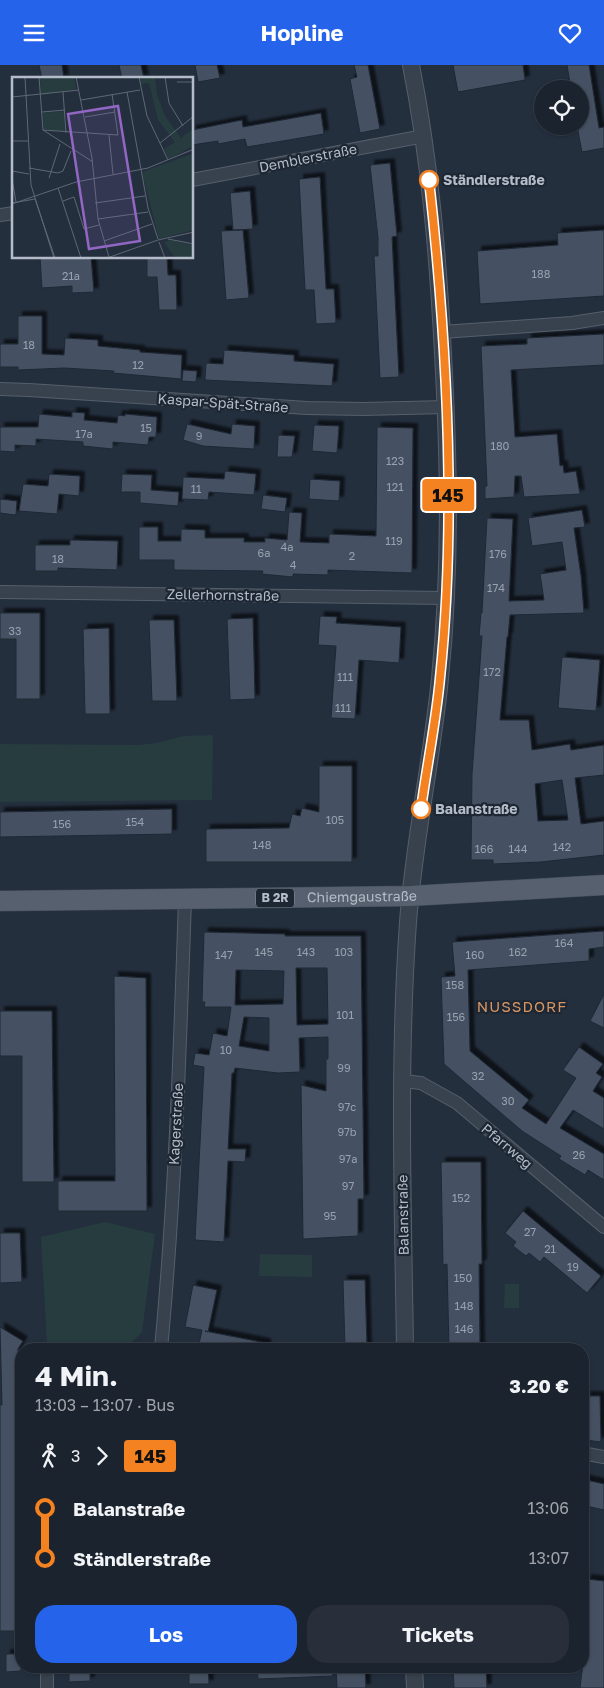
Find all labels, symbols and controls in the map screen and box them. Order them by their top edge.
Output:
icon: menu [20,19,48,47]
text: Hopline [260,19,344,46]
icon: heart [556,19,584,47]
inset map [12,77,194,259]
map controls [534,80,589,135]
button: locate [534,80,589,135]
street label: Demblerstraße [258,140,358,175]
marker: Ständlerstraße [419,170,439,190]
place label: Ständlerstraße [443,171,545,188]
house number: 188 [532,267,551,280]
house number: 21a [62,269,80,282]
house number: 18 [23,338,35,351]
house number: 12 [132,358,144,371]
street label: Kaspar-Spät-Straße [157,389,289,416]
house number: 15 [140,421,152,434]
house number: 17a [75,427,93,440]
house number: 9 [196,429,202,442]
house number: 180 [491,439,510,452]
house number: 123 [386,454,404,467]
line badge: 145 [419,479,477,511]
house number: 121 [386,480,404,493]
house number: 11 [191,482,201,495]
text: 145 [432,484,464,506]
house number: 119 [385,534,403,547]
house number: 4a [281,540,293,553]
house number: 6a [258,546,270,559]
house number: 176 [489,547,507,560]
house number: 2 [349,549,355,562]
house number: 18 [52,552,64,565]
house number: 4 [290,558,297,571]
house number: 174 [487,581,505,594]
street label: Zellerhornstraße [167,585,279,604]
house number: 33 [9,624,21,637]
house number: 172 [483,665,501,678]
house number: 111 [337,670,353,683]
house number: 111 [335,701,351,714]
marker: Balanstraße [411,799,431,819]
place label: Balanstraße [435,800,518,817]
house number: 105 [326,813,344,826]
house number: 154 [126,815,144,828]
house number: 156 [53,817,72,830]
house number: 148 [253,838,272,851]
house number: 142 [553,840,571,853]
house number: 166 [475,842,494,855]
house number: 144 [509,842,528,855]
street label: Chiemgaustraße [307,887,417,905]
road number: B 2R [256,889,294,907]
house number: 164 [555,936,574,949]
house number: 145 [255,945,273,958]
house number: 143 [297,945,315,958]
house number: 103 [335,945,353,958]
house number: 162 [509,945,527,958]
house number: 147 [215,948,233,961]
house number: 160 [466,948,485,961]
house number: 158 [446,978,464,991]
district label: NUSSDORF [477,997,567,1015]
house number: 101 [336,1008,354,1021]
house number: 156 [447,1010,466,1023]
house number: 10 [220,1043,232,1056]
house number: 99 [337,1061,351,1074]
house number: 32 [472,1069,484,1082]
street label: Kagerstraße [165,1083,186,1165]
house number: 30 [501,1094,515,1107]
house number: 97c [338,1100,356,1113]
street label: Pfarrweg [478,1119,536,1172]
house number: 97b [337,1125,357,1138]
house number: 26 [572,1148,586,1161]
house number: 97a [339,1152,357,1165]
street label: Balanstraße [393,1174,412,1256]
house number: 97 [342,1179,354,1192]
house number: 152 [452,1191,470,1204]
house number: 95 [323,1209,337,1222]
house number: 27 [524,1225,536,1238]
house number: 21 [544,1242,556,1255]
house number: 19 [567,1260,579,1273]
house number: 150 [454,1271,472,1284]
house number: 148 [455,1299,474,1312]
house number: 146 [455,1322,474,1335]
text: 4 Min. [35,1359,118,1392]
text: 3.20 € [509,1374,569,1397]
text: 13:03 – 13:07 · Bus [35,1395,175,1415]
icon: walk [35,1442,63,1470]
icon: forward [88,1442,116,1470]
text: 145 [134,1445,166,1467]
text: 3 [71,1446,80,1466]
text: Balanstraße [73,1497,185,1520]
text: 13:06 [527,1498,569,1518]
text: Ständlerstraße [73,1547,211,1570]
text: 13:07 [529,1548,569,1568]
button: Los [35,1605,297,1663]
button: Tickets [307,1605,569,1663]

